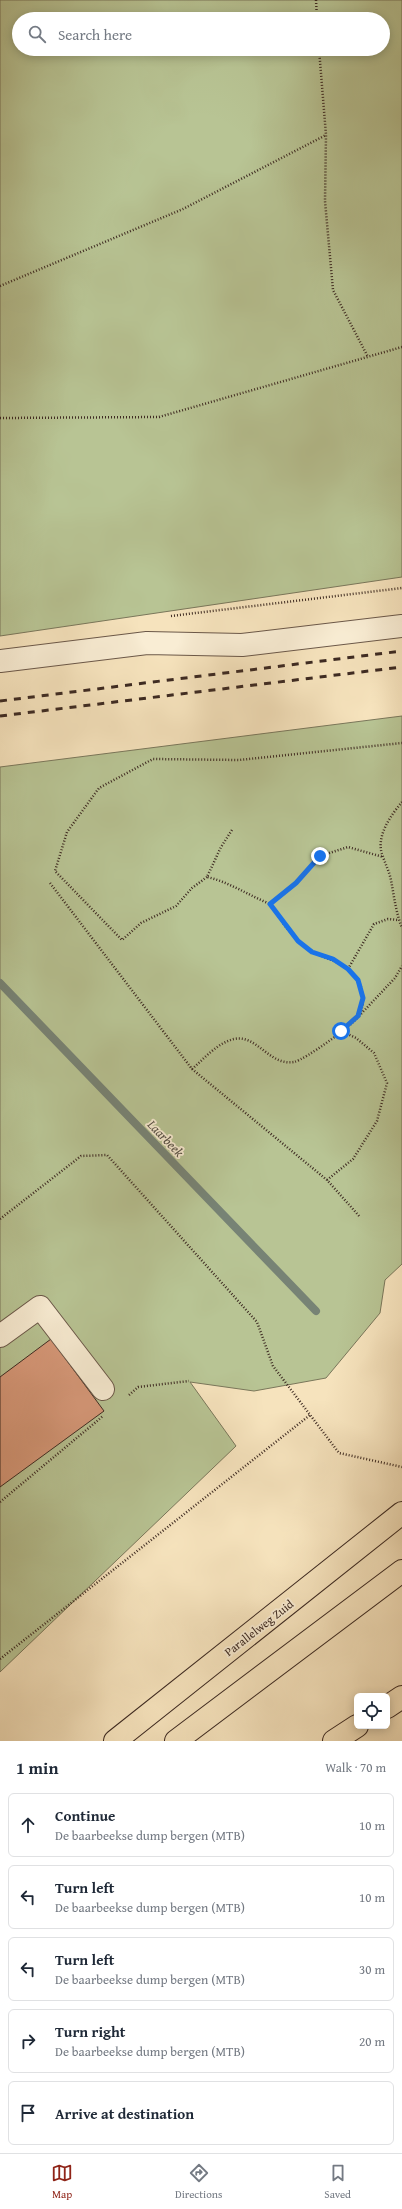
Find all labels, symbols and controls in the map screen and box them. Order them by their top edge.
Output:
search box [12,12,390,56]
icon: search [26,23,48,45]
text: Search here [58,24,132,45]
route end [311,847,329,865]
route start [332,1022,350,1040]
water label: Laarbeek [142,1115,188,1161]
street label: Parallelweg Zuid [221,1595,297,1660]
map controls [354,1693,390,1729]
button: locate [354,1693,390,1729]
text: 1 min [16,1755,58,1780]
text: Walk · 70 m [325,1758,386,1777]
text: Continue [55,1805,116,1826]
icon: ahead [17,1814,39,1836]
text: 10 m [359,1816,385,1835]
text: De baarbeekse dump bergen (MTB) [55,1826,245,1845]
text: Turn left [55,1877,114,1898]
icon: left [17,1886,39,1908]
text: 10 m [359,1888,385,1907]
text: De baarbeekse dump bergen (MTB) [55,1898,245,1917]
text: Turn left [55,1949,114,1970]
icon: left [17,1958,39,1980]
text: 30 m [359,1960,385,1979]
text: De baarbeekse dump bergen (MTB) [55,1970,245,1989]
text: Turn right [55,2021,126,2042]
icon: right [17,2030,39,2052]
text: 20 m [359,2032,385,2051]
text: De baarbeekse dump bergen (MTB) [55,2042,245,2061]
icon: arrive [17,2102,39,2124]
text: Arrive at destination [55,2103,194,2124]
tab: Map [51,2162,73,2202]
tab: Directions [175,2162,222,2202]
tab: Saved [324,2162,351,2202]

